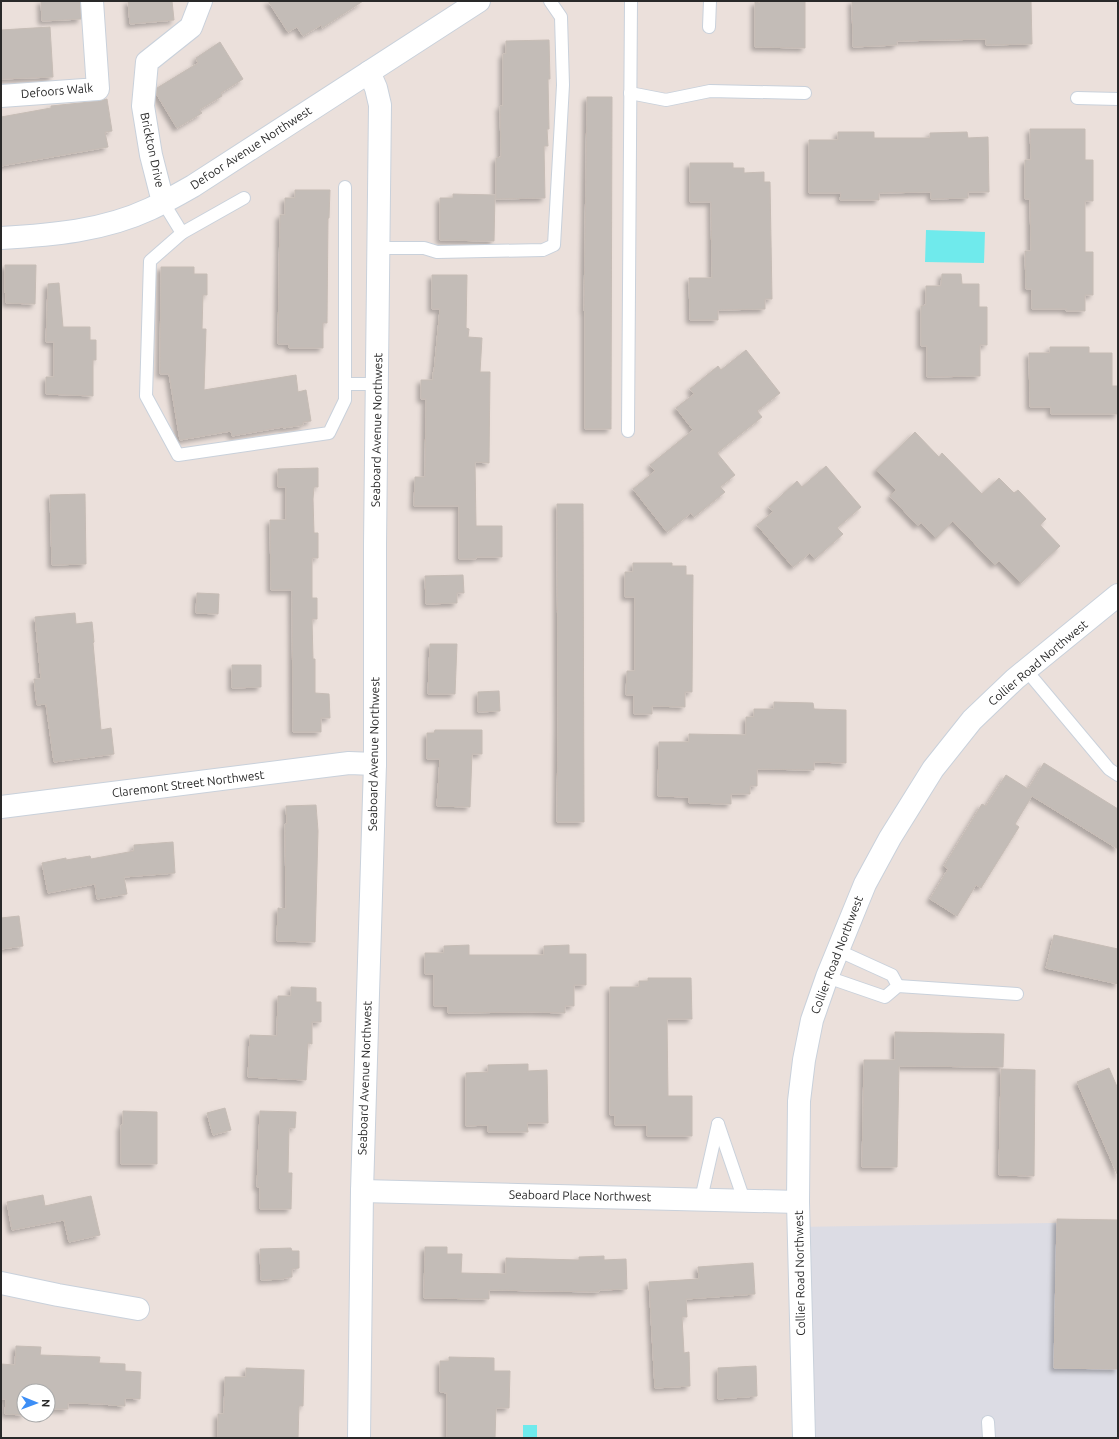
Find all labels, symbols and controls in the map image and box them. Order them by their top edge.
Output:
street label: Defoors Walk [20,81,94,100]
street label: Defoor Avenue Northwest [188,103,314,192]
street label: Brickton Drive [138,111,167,189]
street label: Seaboard Avenue Northwest [369,352,384,507]
street label: Collier Road Northwest [985,617,1090,708]
street label: Seaboard Avenue Northwest [366,676,381,831]
street label: Claremont Street Northwest [111,768,265,799]
street label: Collier Road Northwest [808,894,865,1016]
street label: Seaboard Avenue Northwest [355,1000,374,1155]
street label: Seaboard Place Northwest [509,1188,652,1203]
street label: Collier Road Northwest [792,1210,807,1336]
north arrow [16,1383,56,1423]
text: N [40,1399,52,1407]

